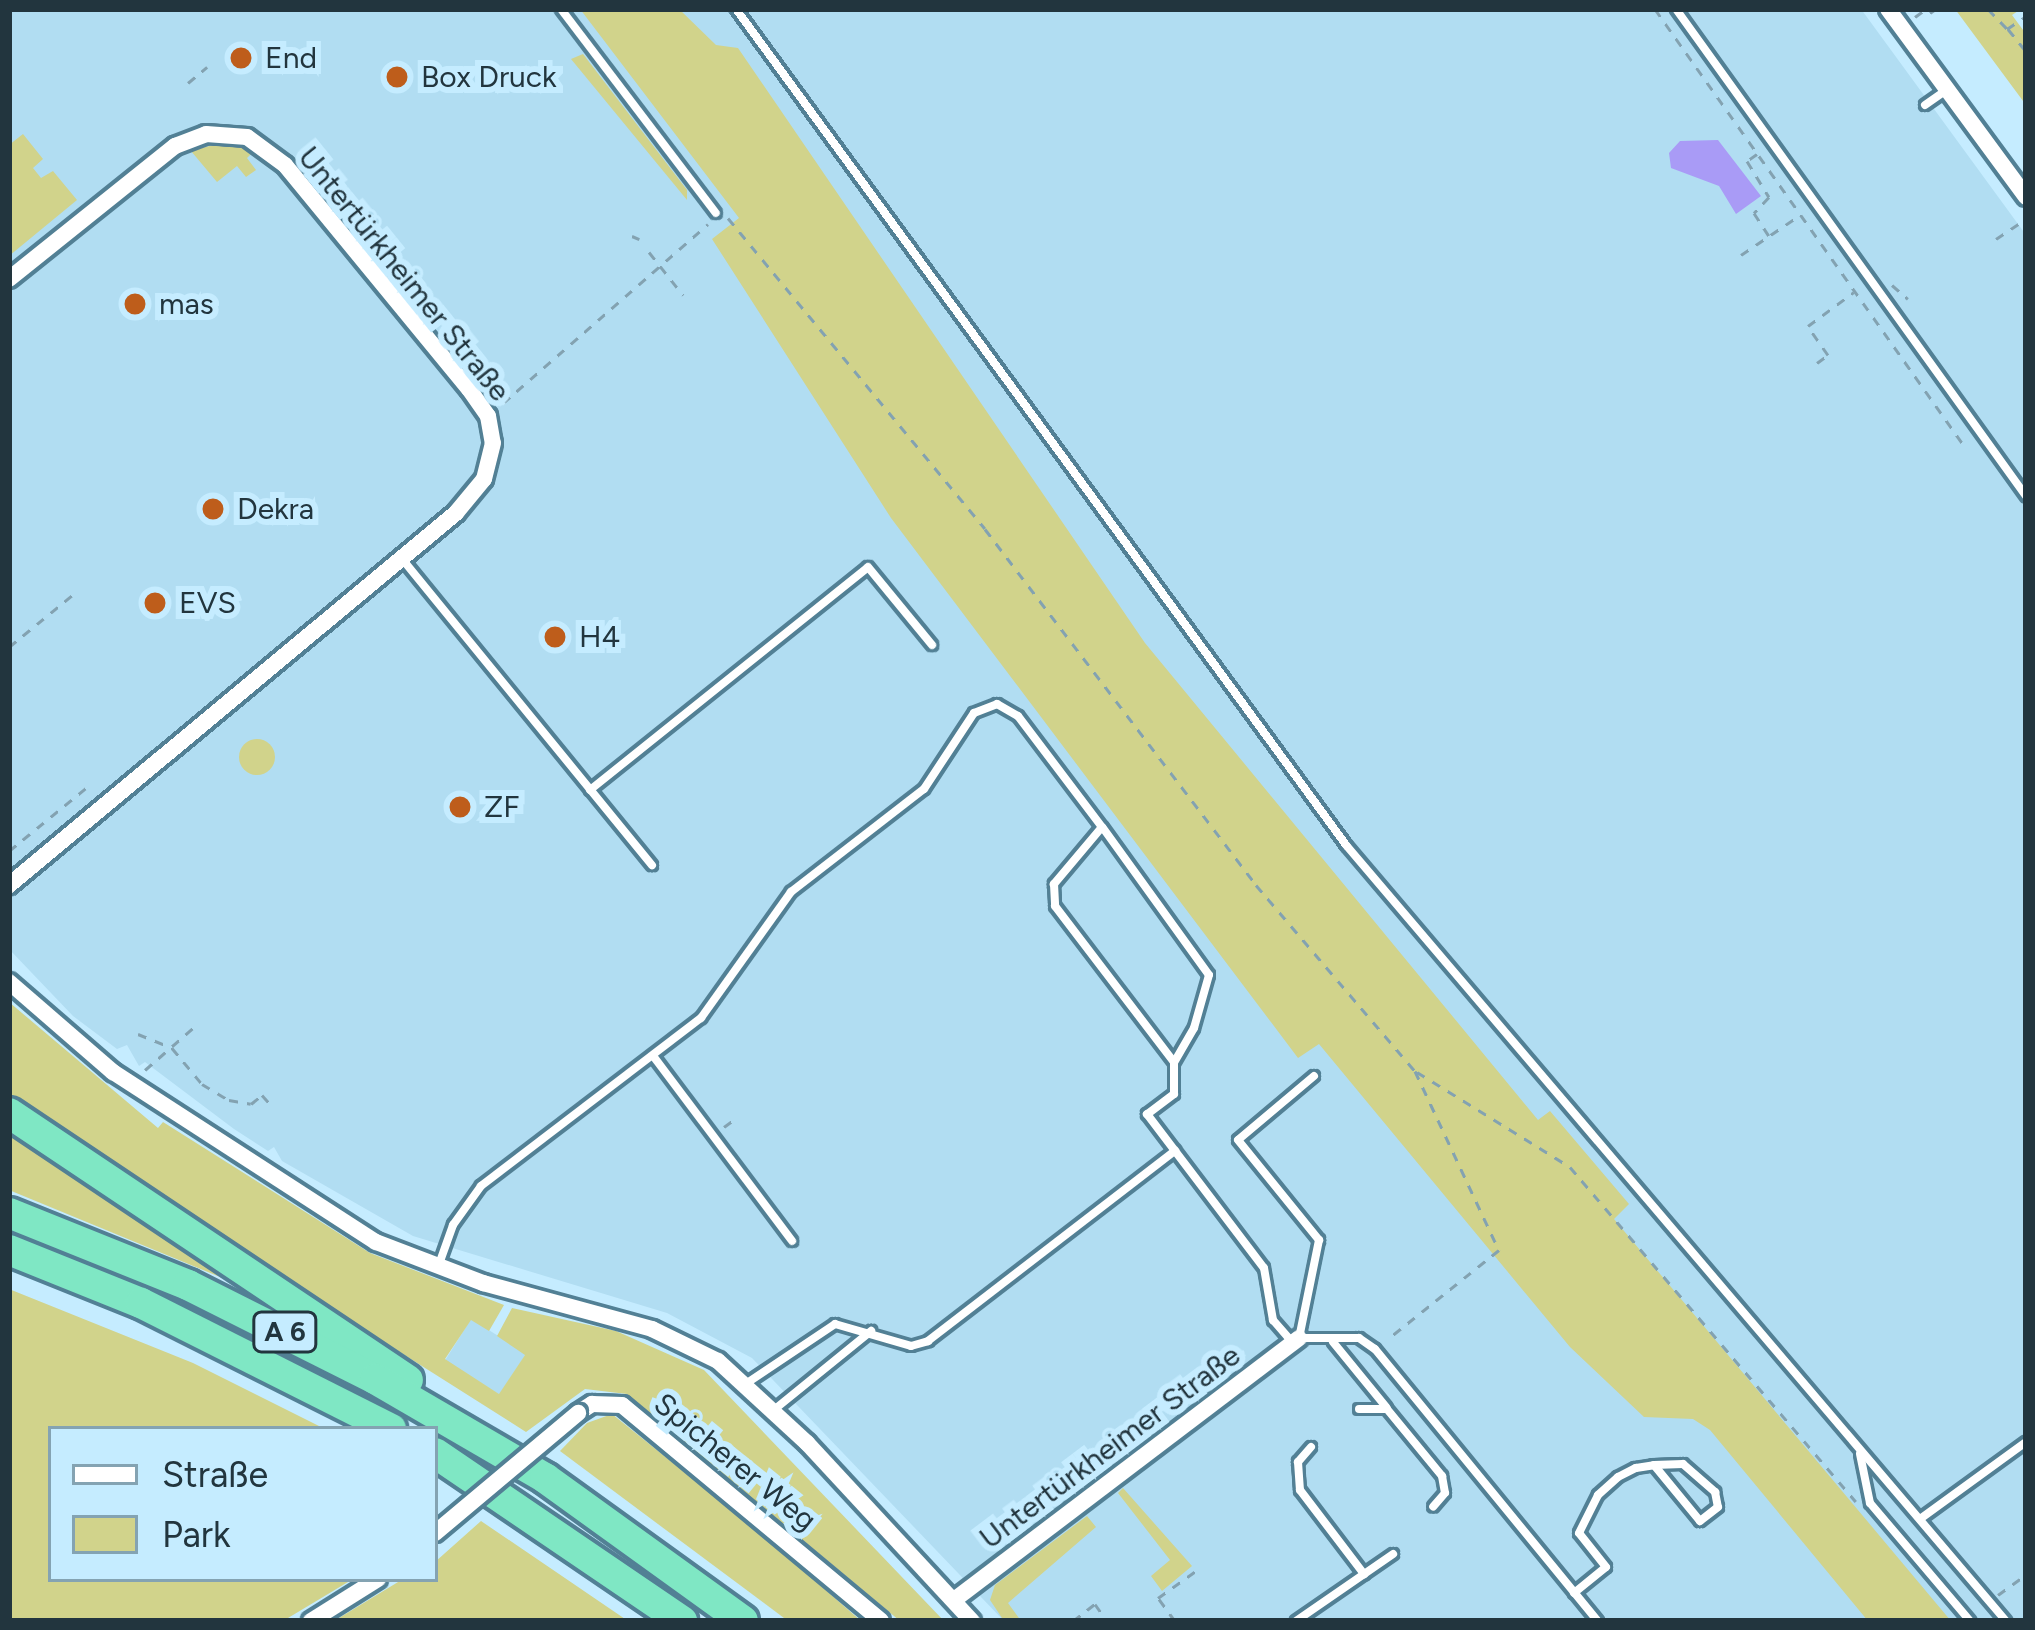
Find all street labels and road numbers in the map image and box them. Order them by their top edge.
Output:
street label: Untertürkheimer Straße [290,140,518,408]
road number: A 6 [252,1311,318,1353]
street label: Untertürkheimer Straße [973,1337,1247,1557]
street label: Spicherer Weg [647,1386,823,1538]

